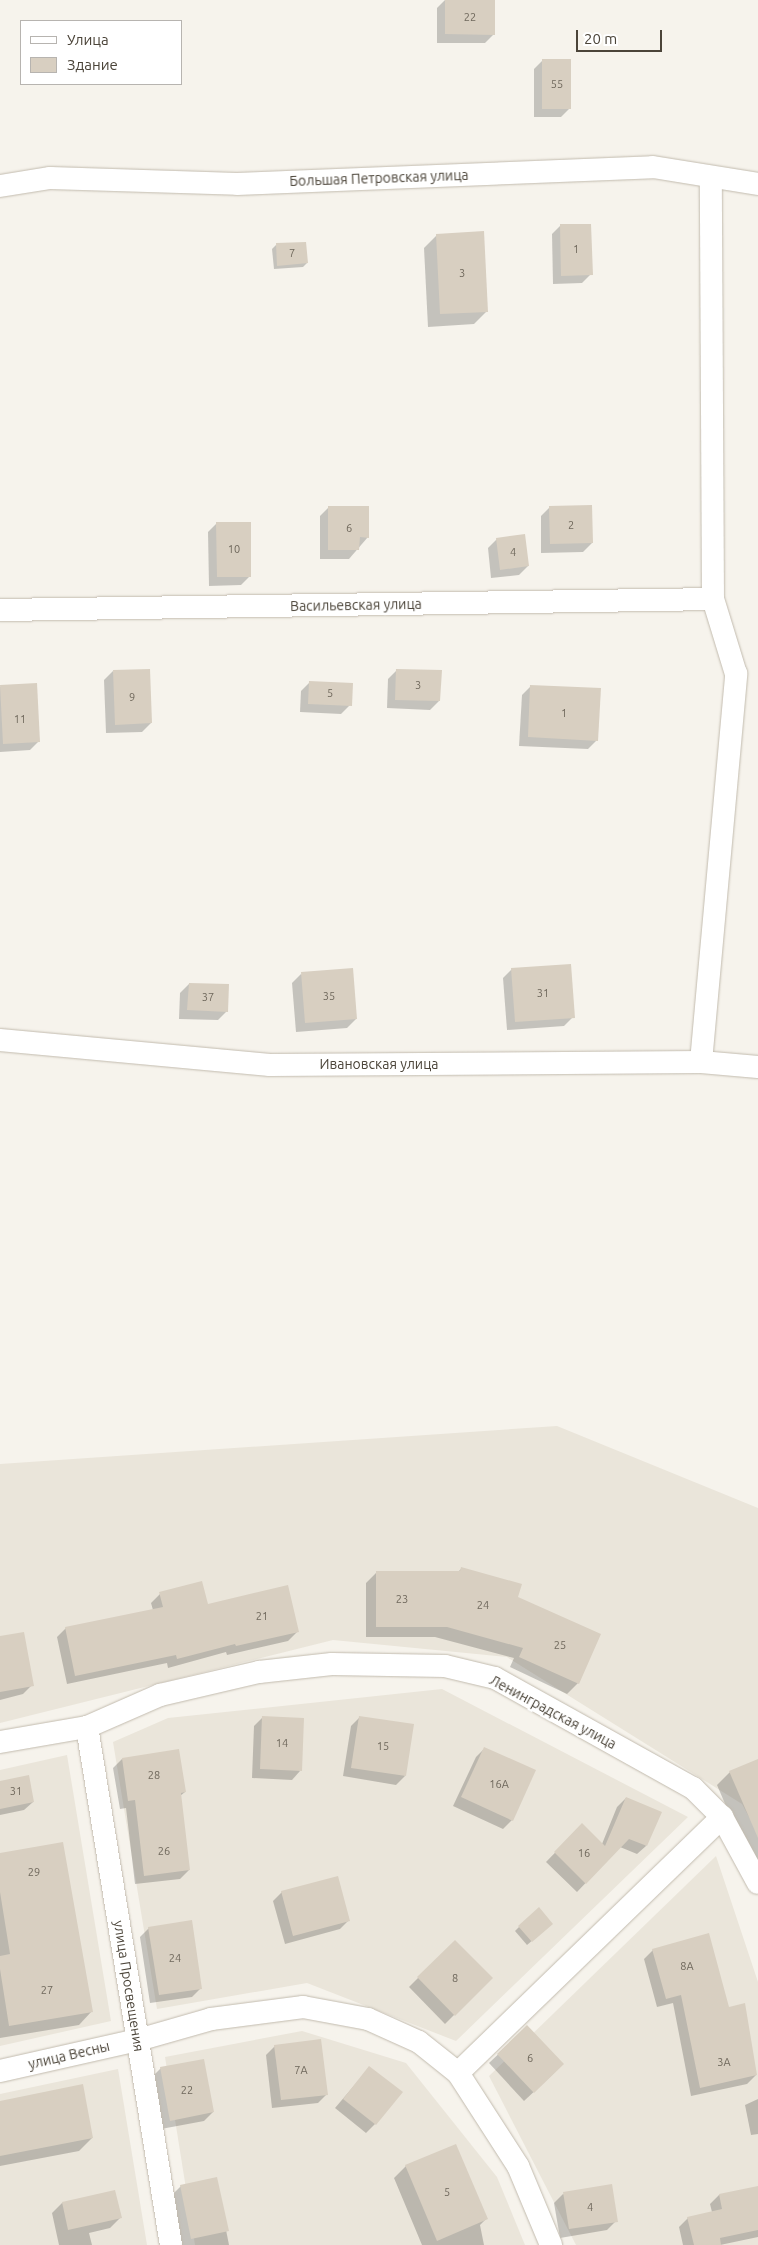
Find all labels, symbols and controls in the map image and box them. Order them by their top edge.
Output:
house number: 22 [464,10,476,24]
legend [20,20,182,85]
scale bar [578,20,664,52]
text: 20 m [584,30,617,47]
text: Улица [67,31,109,48]
text: Здание [67,56,118,73]
house number: 55 [551,77,563,91]
street label: Большая Петровская улица [289,166,469,190]
house number: 1 [573,242,579,256]
house number: 7 [289,246,295,260]
house number: 3 [459,266,465,280]
house number: 2 [568,518,574,532]
house number: 6 [346,521,352,535]
house number: 10 [228,542,240,556]
house number: 4 [510,545,516,559]
street label: Васильевская улица [290,595,422,615]
house number: 3 [415,678,421,692]
house number: 5 [327,686,333,700]
house number: 9 [129,690,135,704]
house number: 1 [561,706,567,720]
house number: 11 [14,712,26,726]
house number: 31 [537,986,549,1000]
house number: 35 [323,989,335,1003]
house number: 37 [202,990,214,1004]
street label: Ивановская улица [320,1056,438,1072]
house number: 23 [396,1592,408,1606]
house number: 24 [477,1598,489,1612]
house number: 21 [256,1609,268,1623]
house number: 25 [554,1638,566,1652]
street label: Ленинградская улица [487,1671,619,1753]
house number: 14 [276,1736,288,1750]
house number: 15 [377,1739,389,1753]
house number: 28 [148,1768,160,1782]
house number: 16А [489,1777,509,1791]
house number: 31 [10,1784,22,1798]
house number: 26 [158,1844,170,1858]
house number: 16 [578,1846,590,1860]
house number: 29 [28,1865,40,1879]
street label: улица Просвещения [110,1919,148,2053]
house number: 24 [169,1951,181,1965]
house number: 8А [680,1959,694,1973]
house number: 8 [452,1971,458,1985]
house number: 27 [41,1983,53,1997]
street label: улица Весны [27,2037,111,2073]
house number: 6 [527,2051,533,2065]
house number: 3А [717,2055,731,2069]
house number: 7А [294,2063,308,2077]
house number: 22 [181,2083,193,2097]
house number: 5 [444,2185,450,2199]
house number: 4 [587,2200,593,2214]

